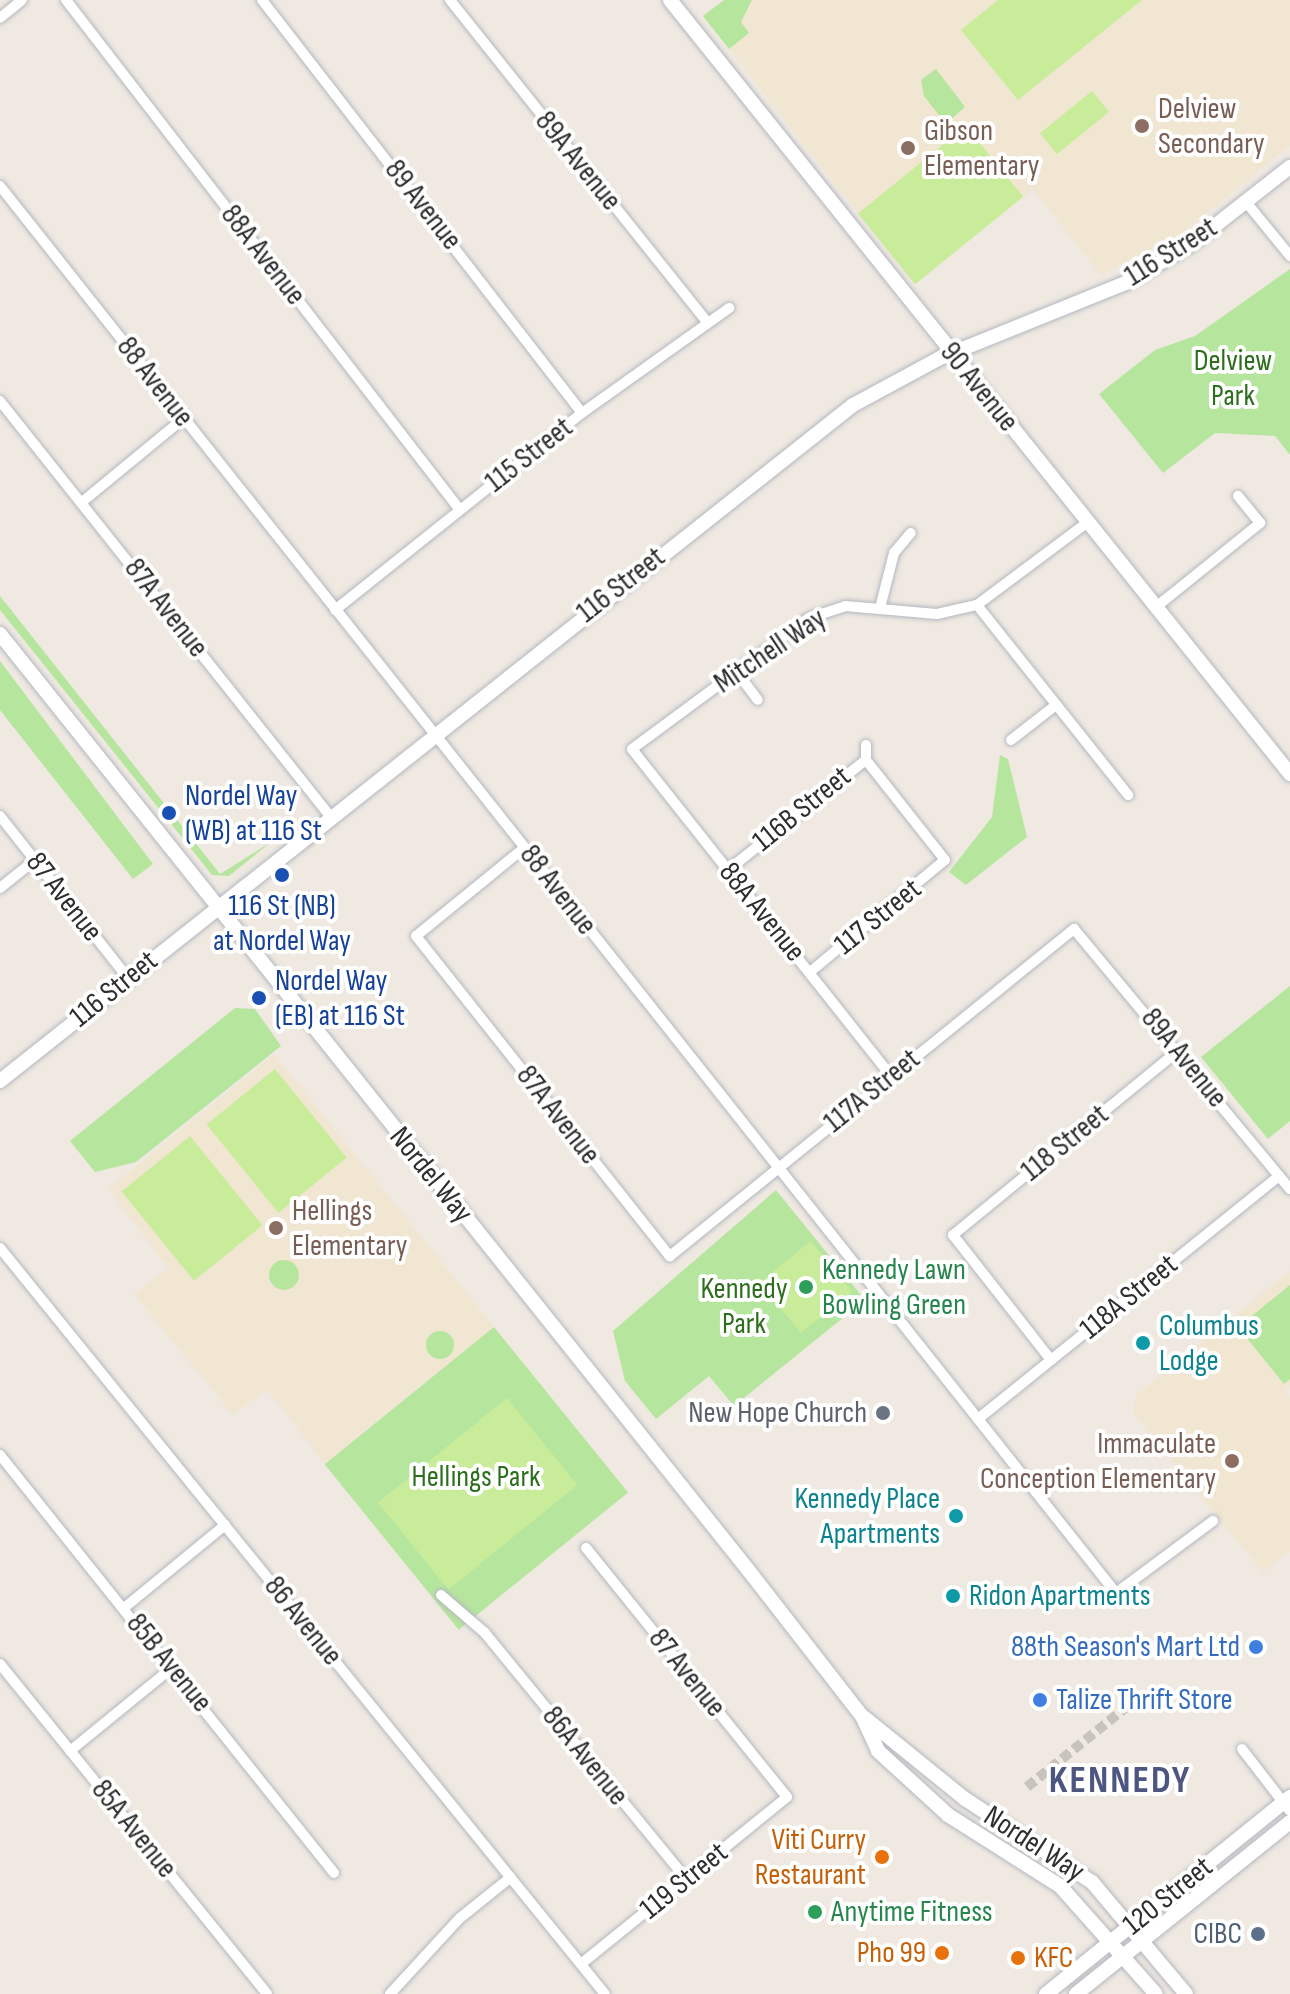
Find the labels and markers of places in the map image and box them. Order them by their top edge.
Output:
place label: Delview Secondary [1158,91,1265,162]
place label: Gibson Elementary [924,113,1039,184]
marker: Delview Secondary [1133,117,1151,135]
marker: Gibson Elementary [899,139,917,157]
place label: Nordel Way (WB) at 116 St [185,778,322,848]
marker: Nordel Way (WB) at 116 St [160,804,178,822]
marker: 116 St (NB) at Nordel Way [273,866,291,884]
place label: 116 St (NB) at Nordel Way [213,888,351,958]
place label: Nordel Way (EB) at 116 St [275,963,405,1034]
marker: Nordel Way (EB) at 116 St [250,989,268,1007]
place label: Hellings Elementary [292,1193,407,1264]
marker: Hellings Elementary [267,1219,285,1237]
place label: Kennedy Lawn Bowling Green [822,1252,966,1322]
marker: Kennedy Lawn Bowling Green [797,1278,815,1296]
place label: Columbus Lodge [1159,1308,1259,1378]
marker: Columbus Lodge [1134,1334,1152,1352]
place label: New Hope Church [688,1395,867,1431]
marker: New Hope Church [874,1404,892,1422]
place label: Immaculate Conception Elementary [980,1426,1216,1496]
marker: Immaculate Conception Elementary [1223,1452,1241,1470]
place label: Kennedy Place Apartments [795,1481,940,1552]
marker: Kennedy Place Apartments [947,1507,965,1525]
place label: Ridon Apartments [969,1578,1151,1614]
marker: Ridon Apartments [944,1587,962,1605]
place label: 88th Season's Mart Ltd [1011,1629,1240,1665]
marker: 88th Season's Mart Ltd [1247,1638,1265,1656]
place label: Talize Thrift Store [1056,1682,1233,1718]
marker: Talize Thrift Store [1031,1691,1049,1709]
place label: Viti Curry Restaurant [755,1822,866,1892]
marker: Viti Curry Restaurant [873,1848,891,1866]
place label: Anytime Fitness [831,1894,992,1930]
marker: Anytime Fitness [806,1903,824,1921]
place label: CIBC [1193,1916,1242,1952]
marker: CIBC [1249,1925,1267,1943]
place label: Pho 99 [857,1935,926,1971]
place label: KFC [1034,1940,1073,1976]
marker: Pho 99 [933,1944,951,1962]
marker: KFC [1009,1949,1027,1967]

